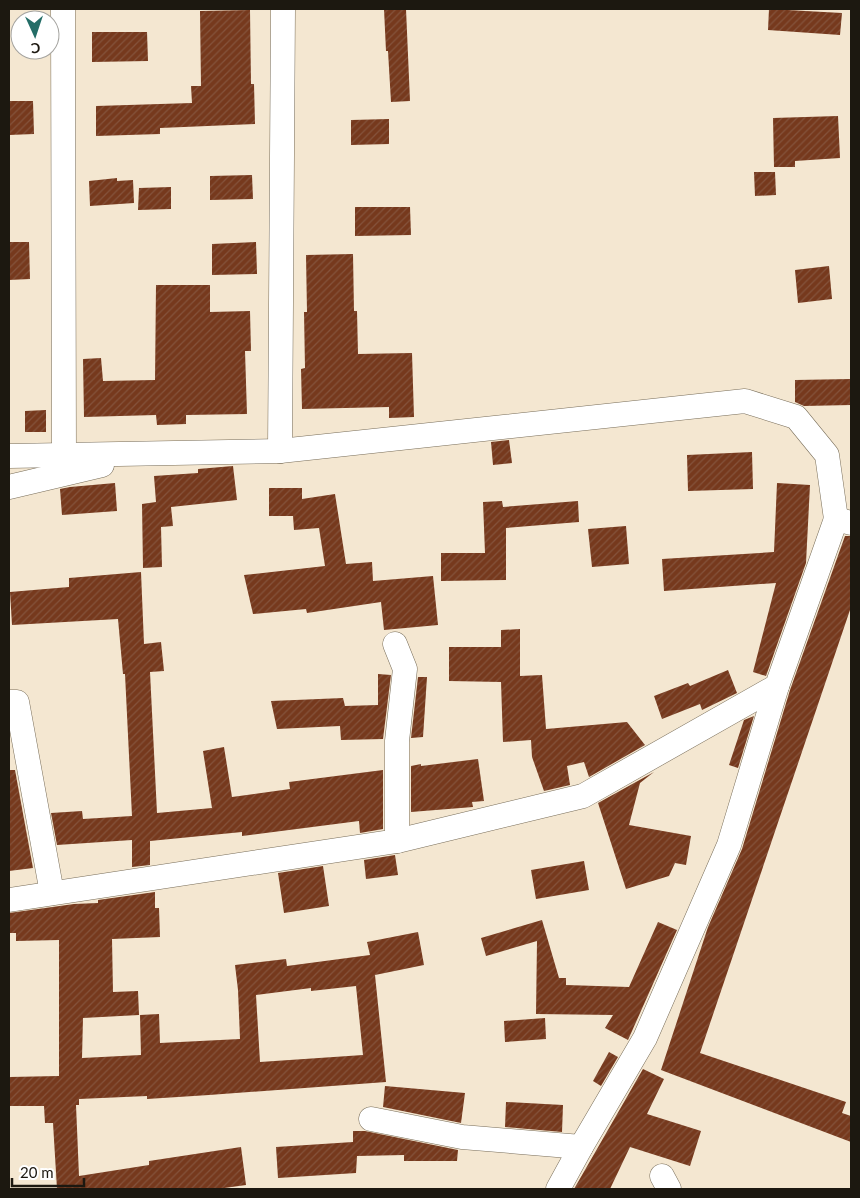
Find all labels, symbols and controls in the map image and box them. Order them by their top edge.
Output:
north arrow [10,10,60,60]
text: С [30,40,41,57]
scale bar [12,1156,85,1188]
text: 20 m [20,1163,54,1181]

